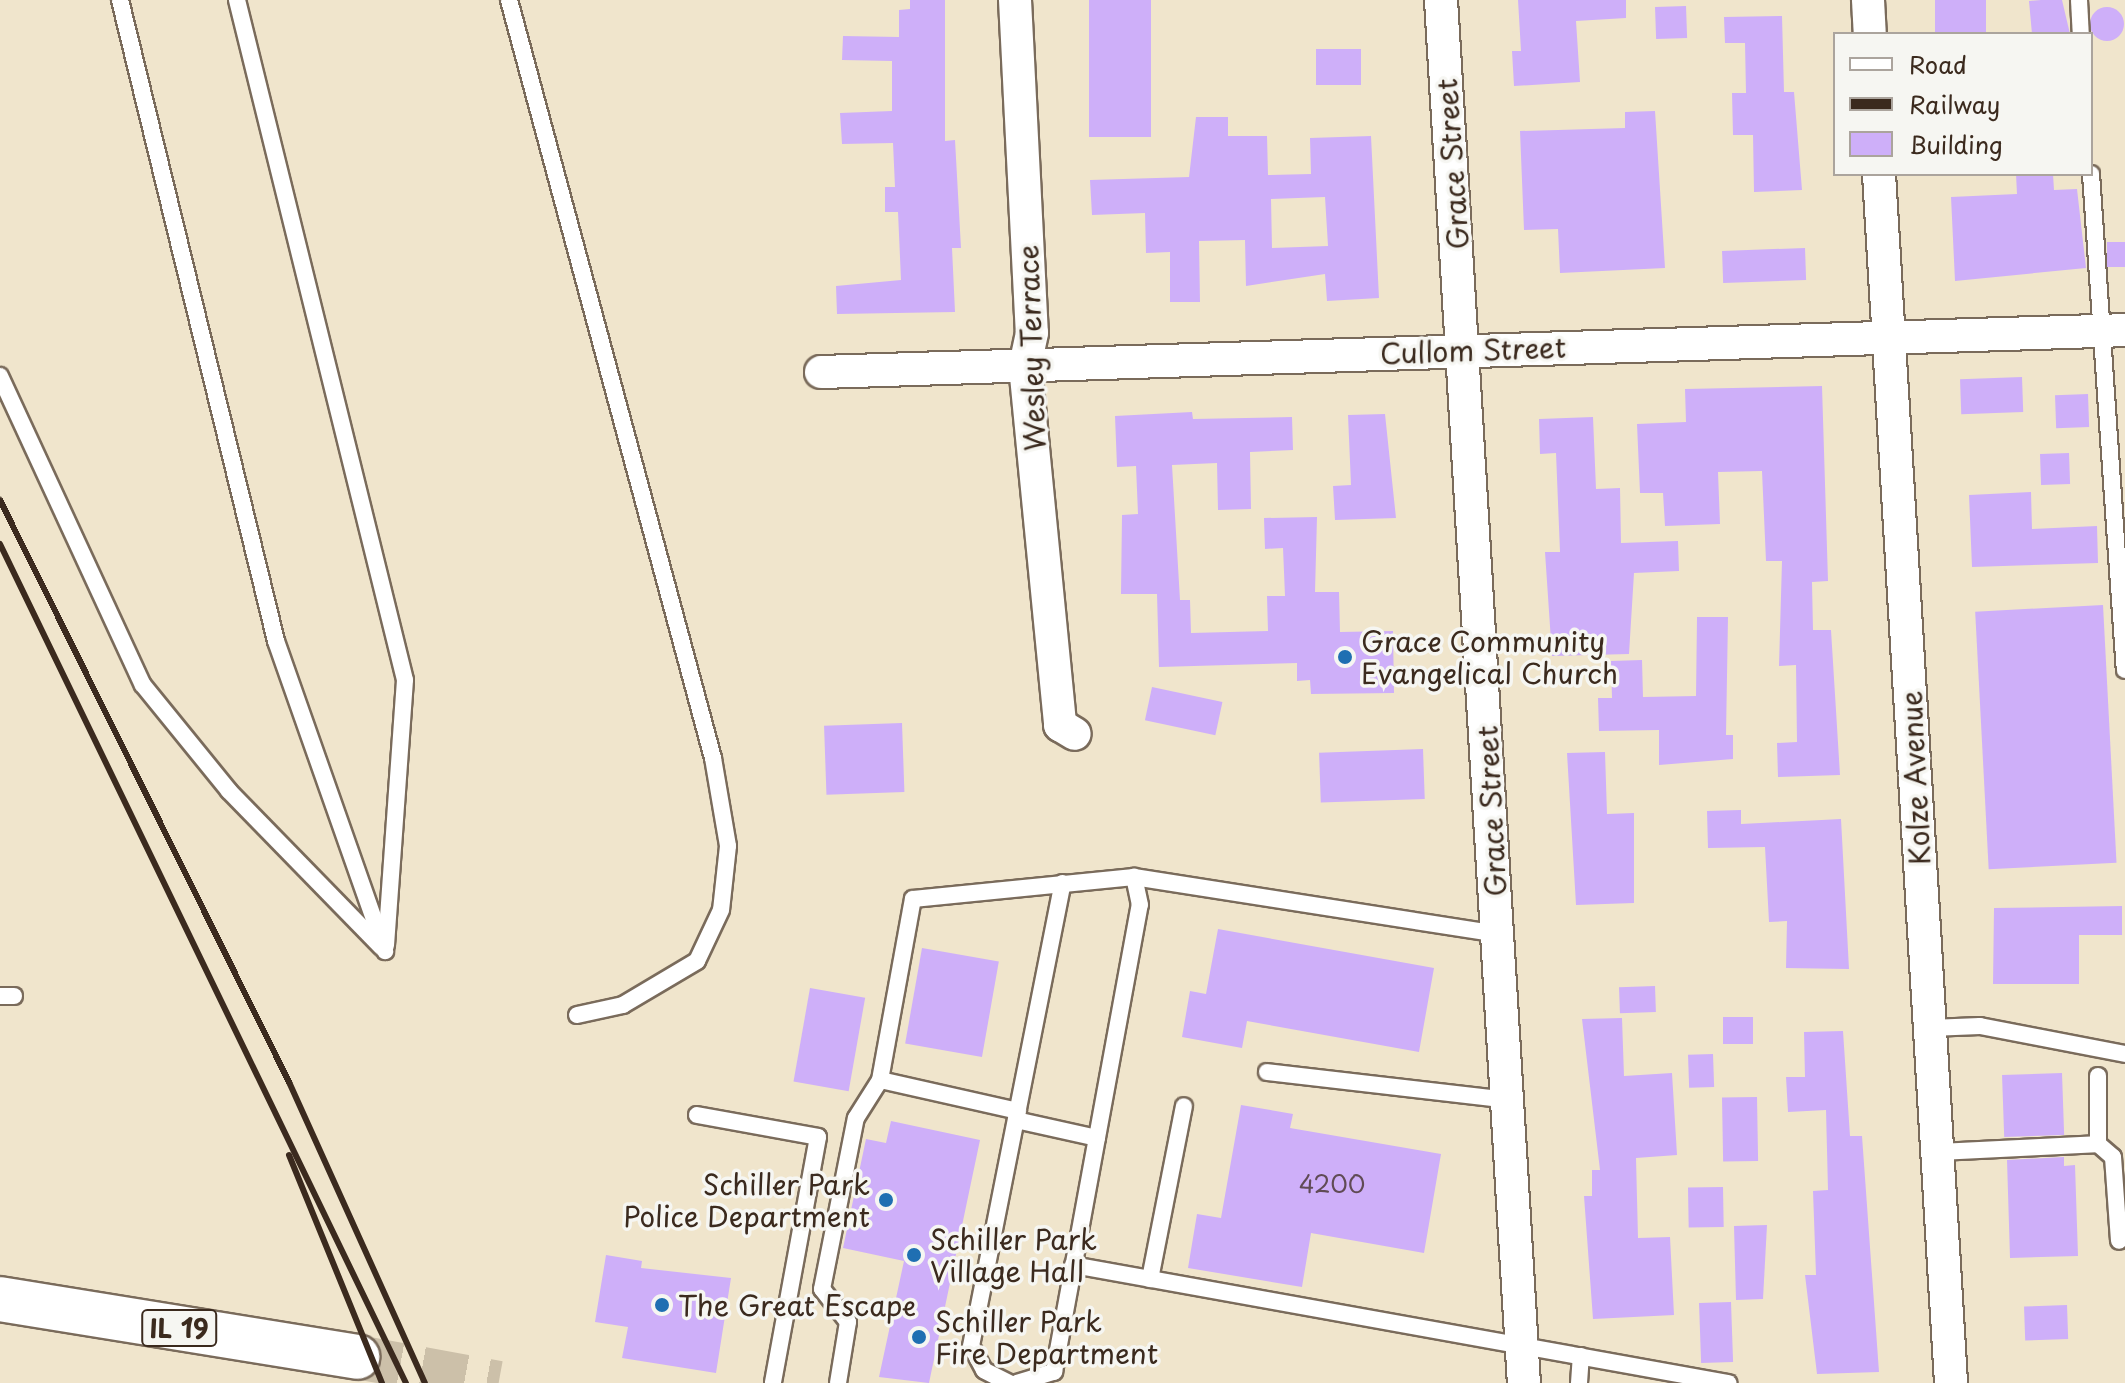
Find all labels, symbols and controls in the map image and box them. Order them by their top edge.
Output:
legend [1833,32,2093,176]
text: Road [1909,46,1967,82]
street label: Grace Street [1429,76,1475,252]
text: Railway [1909,86,2000,122]
text: Building [1909,126,2003,162]
street label: Wesley Terrace [1011,244,1051,452]
street label: Cullom Street [1379,330,1567,370]
place label: Grace Community Evangelical Church [1361,624,1617,690]
marker: Grace Community Evangelical Church [1336,648,1354,666]
street label: Kolze Avenue [1894,690,1936,866]
street label: Grace Street [1470,723,1512,899]
place label: Schiller Park Police Department [622,1167,870,1233]
house number: 4200 [1299,1170,1365,1198]
marker: Schiller Park Police Department [877,1191,895,1209]
place label: Schiller Park Village Hall [930,1222,1100,1288]
marker: Schiller Park Village Hall [905,1246,923,1264]
place label: The Great Escape [678,1288,918,1322]
marker: The Great Escape [653,1296,671,1314]
place label: Schiller Park Fire Department [935,1304,1158,1370]
road number: IL 19 [141,1306,217,1350]
marker: Schiller Park Fire Department [910,1328,928,1346]

